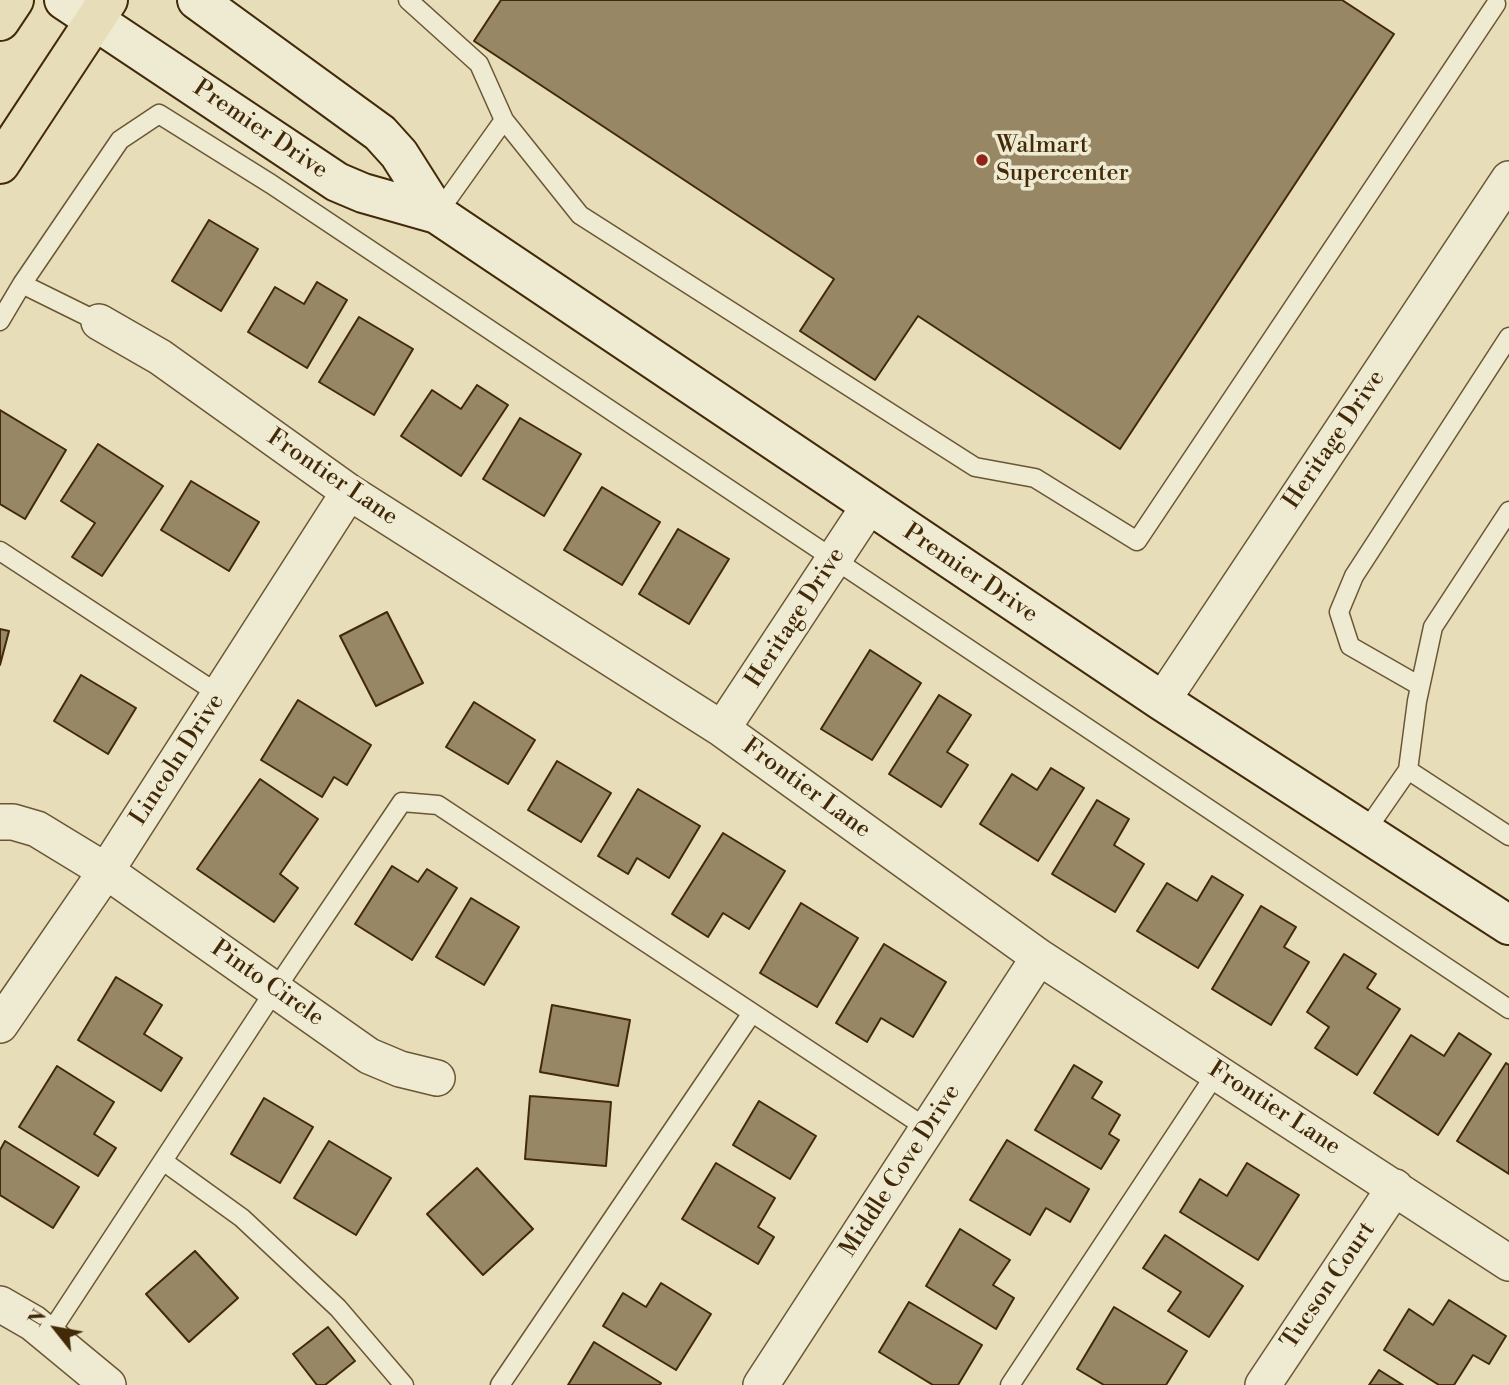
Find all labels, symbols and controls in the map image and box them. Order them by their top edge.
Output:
street label: Premier Drive [187,74,333,186]
place label: Walmart Supercenter [996,132,1129,188]
marker: Walmart Supercenter [974,152,990,168]
street label: Heritage Drive [1278,365,1392,515]
street label: Frontier Lane [261,424,403,532]
street label: Premier Drive [897,518,1043,630]
street label: Heritage Drive [740,543,852,693]
street label: Lincoln Drive [125,689,231,831]
street label: Frontier Lane [736,733,876,845]
street label: Pinto Circle [205,935,329,1033]
street label: Frontier Lane [1203,1056,1345,1162]
street label: Middle Cove Drive [835,1079,967,1263]
street label: Tucson Court [1276,1217,1382,1355]
north arrow [21,1294,91,1364]
text: N [24,1306,52,1331]

